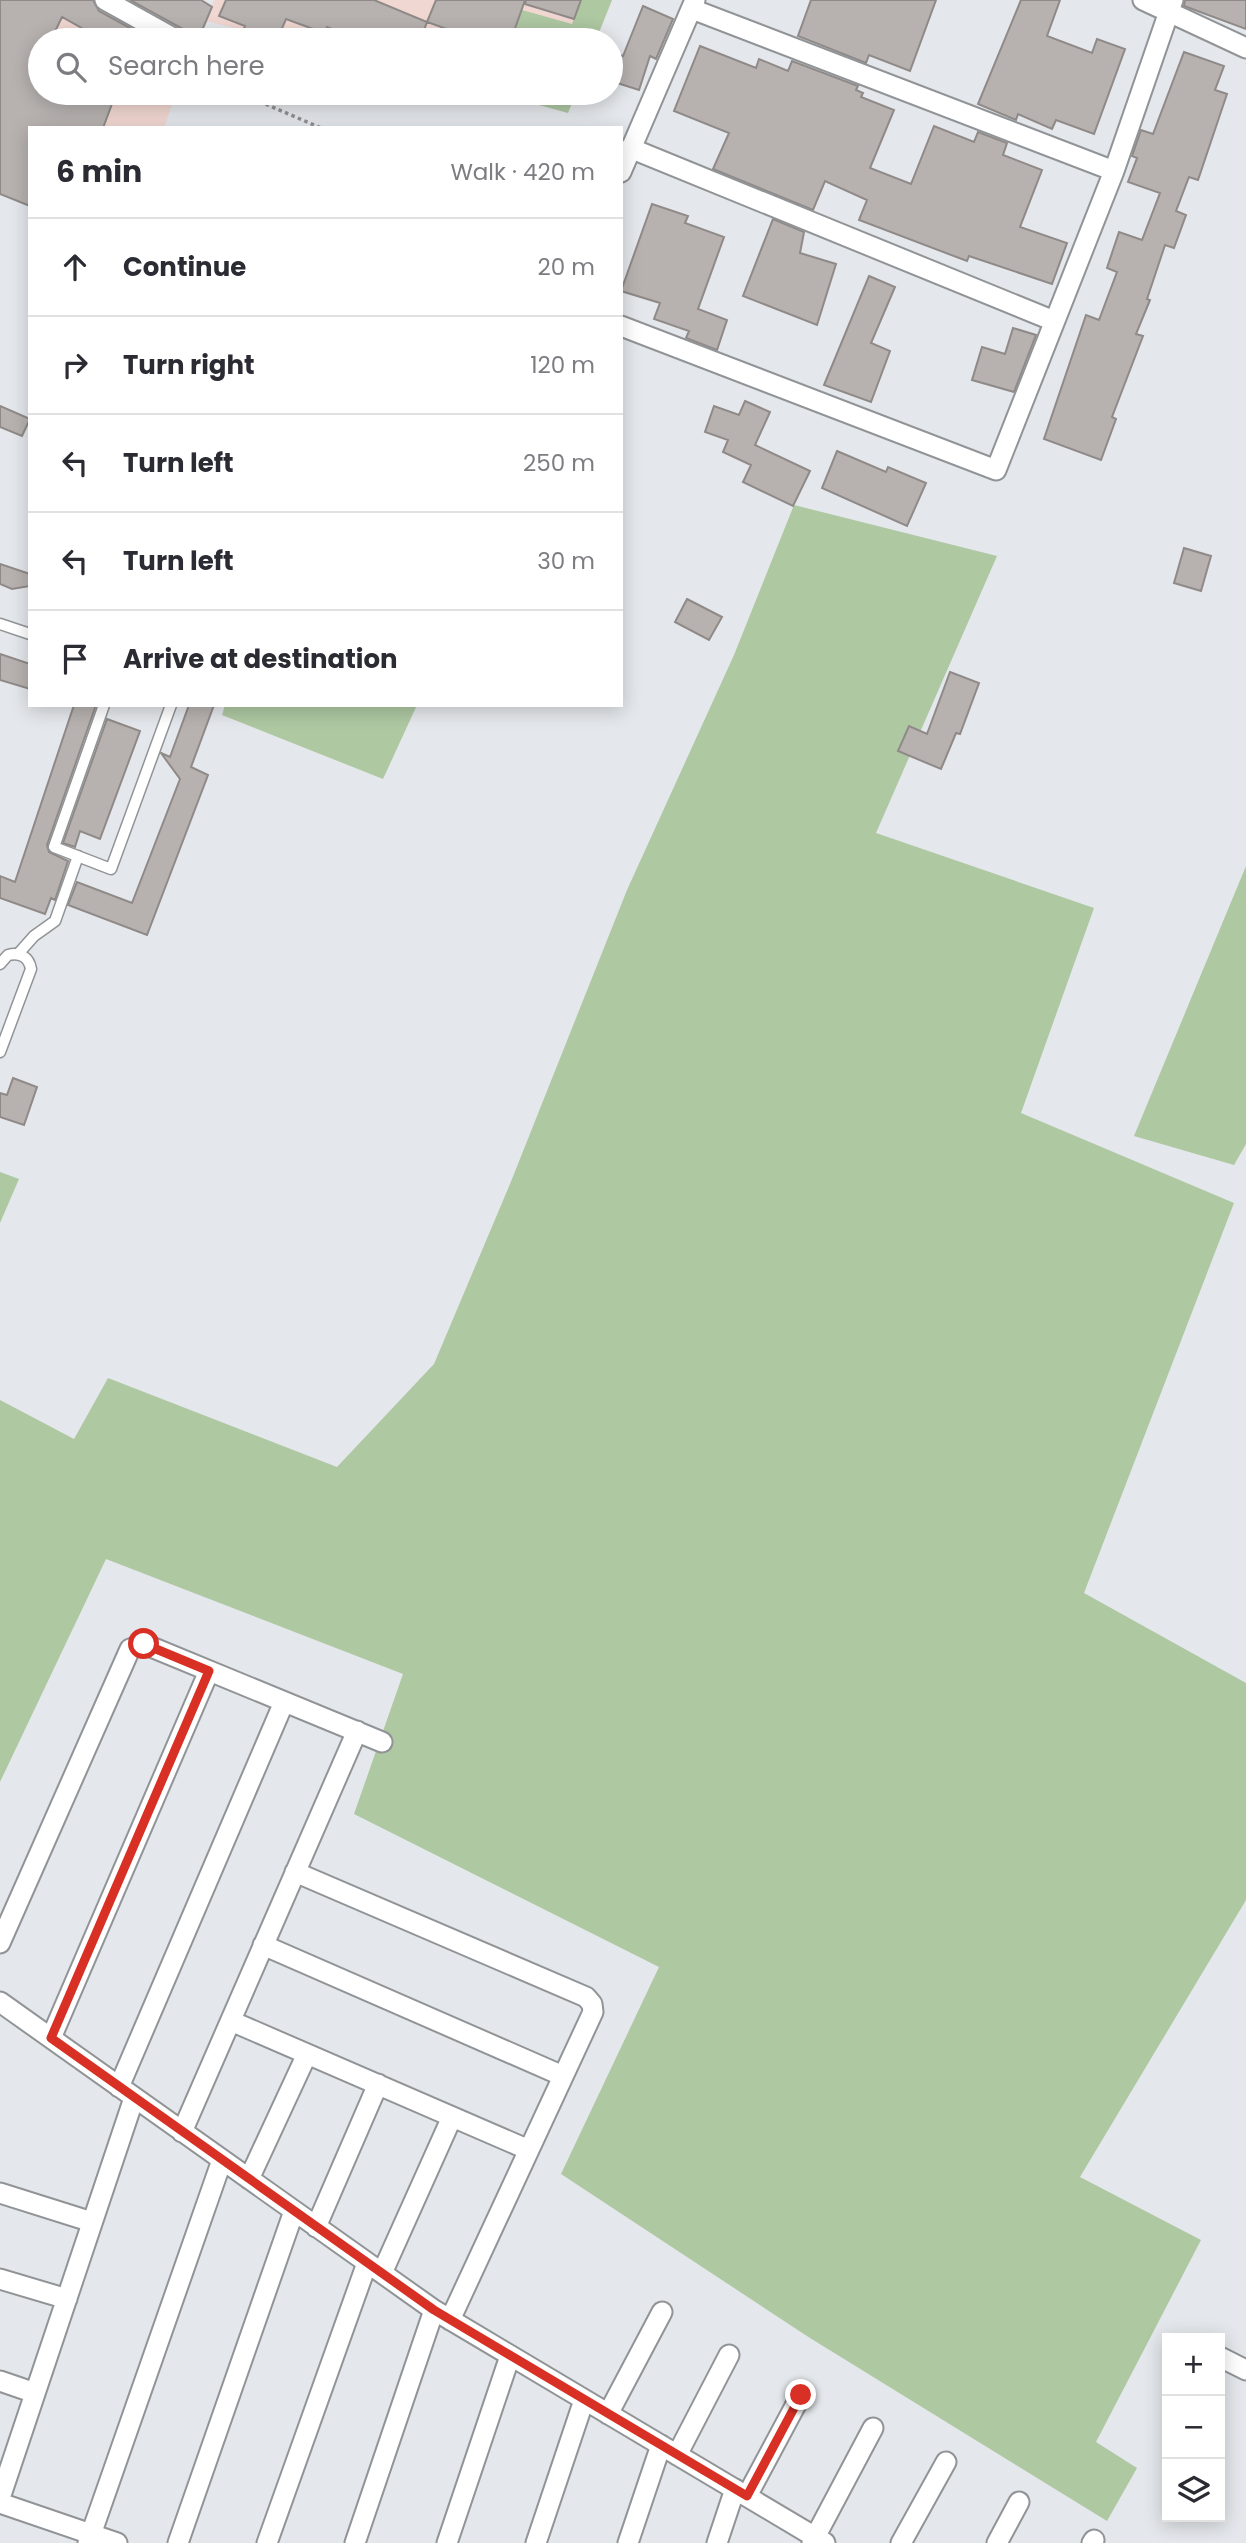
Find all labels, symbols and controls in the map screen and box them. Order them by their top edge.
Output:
search box [28,28,623,105]
icon: search [52,48,90,86]
text: Search here [108,48,265,84]
text: 6 min [56,150,142,193]
text: Walk · 420 m [450,156,595,188]
icon: ahead [56,248,94,286]
text: Continue [123,249,246,285]
text: 20 m [537,251,595,283]
icon: right [56,346,94,384]
text: Turn right [123,347,255,383]
text: 120 m [530,349,595,381]
icon: left [56,444,94,482]
text: Turn left [123,445,234,481]
text: 250 m [523,447,595,479]
icon: left [56,542,94,580]
text: Turn left [123,543,234,579]
text: 30 m [537,545,595,577]
icon: arrive [56,640,94,678]
text: Arrive at destination [123,641,398,677]
route start [128,1628,159,1659]
map controls [1162,2333,1225,2522]
button: + [1162,2333,1225,2396]
route end [785,2379,816,2410]
button: − [1162,2396,1225,2459]
button: layers [1162,2459,1225,2522]

